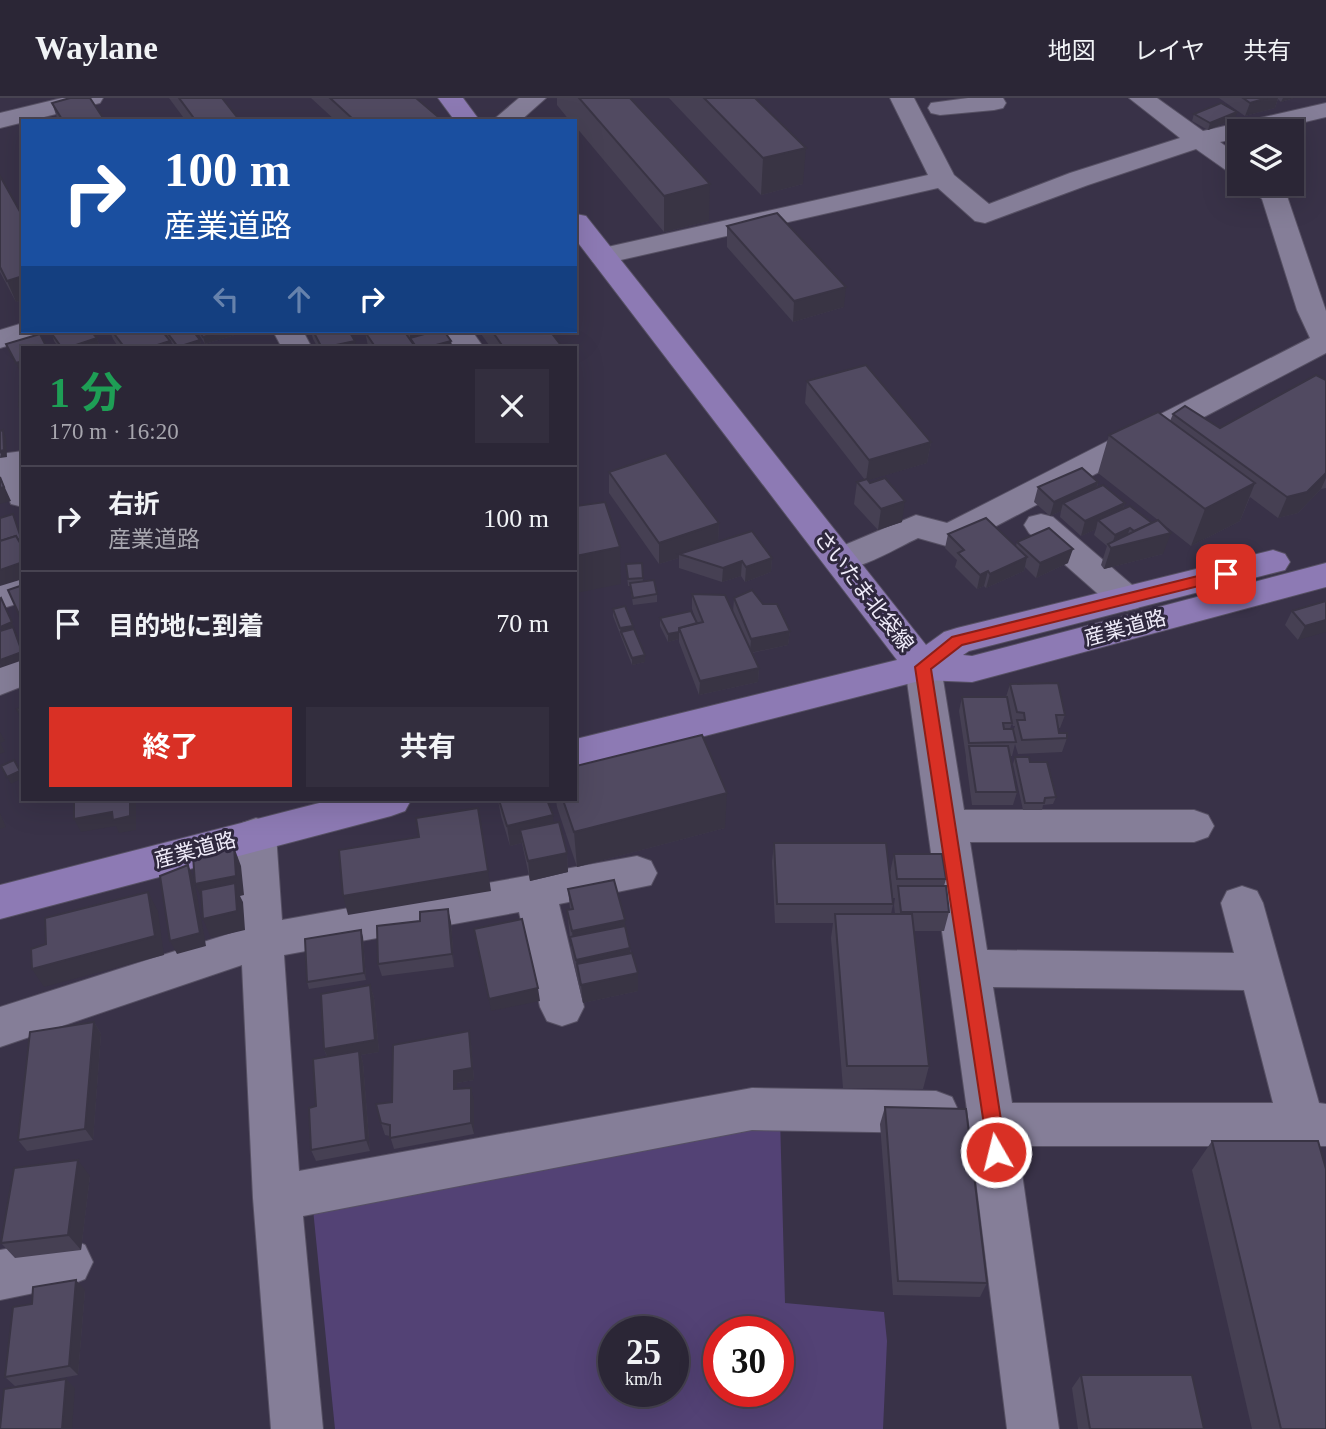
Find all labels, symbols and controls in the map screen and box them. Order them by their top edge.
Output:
text: Waylane [35,30,158,66]
text: 地図 [1048,38,1096,64]
text: レイヤ [1134,38,1205,64]
text: 共有 [1243,38,1291,64]
map controls [1227,119,1304,196]
button: layers [1227,119,1304,196]
text: 100 m [164,142,291,197]
icon: right [49,147,140,238]
text: 産業道路 [164,208,292,244]
icon: left [207,280,245,318]
icon: ahead [280,280,318,318]
icon: right [353,280,391,318]
button: close [475,369,549,443]
text: 1 分 [49,370,123,416]
text: 170 m · 16:20 [49,419,179,444]
text: 右折 [108,490,160,519]
icon: right [49,500,87,538]
text: 100 m [483,504,549,533]
street label: さいたま北袋線 [809,526,919,656]
text: 産業道路 [108,527,200,552]
pin [1196,544,1256,604]
icon: arrive [1207,555,1245,593]
icon: arrive [49,605,87,643]
street label: 産業道路 [1081,606,1169,650]
text: 70 m [496,609,549,638]
text: 目的地に到着 [108,612,264,641]
button: 終了 [49,707,292,787]
button: 共有 [306,707,549,787]
street label: 産業道路 [151,828,239,872]
position arrow [959,1115,1033,1189]
speed limit sign: 30 [703,1316,794,1407]
text: 25 [626,1333,661,1372]
text: km/h [625,1369,662,1389]

